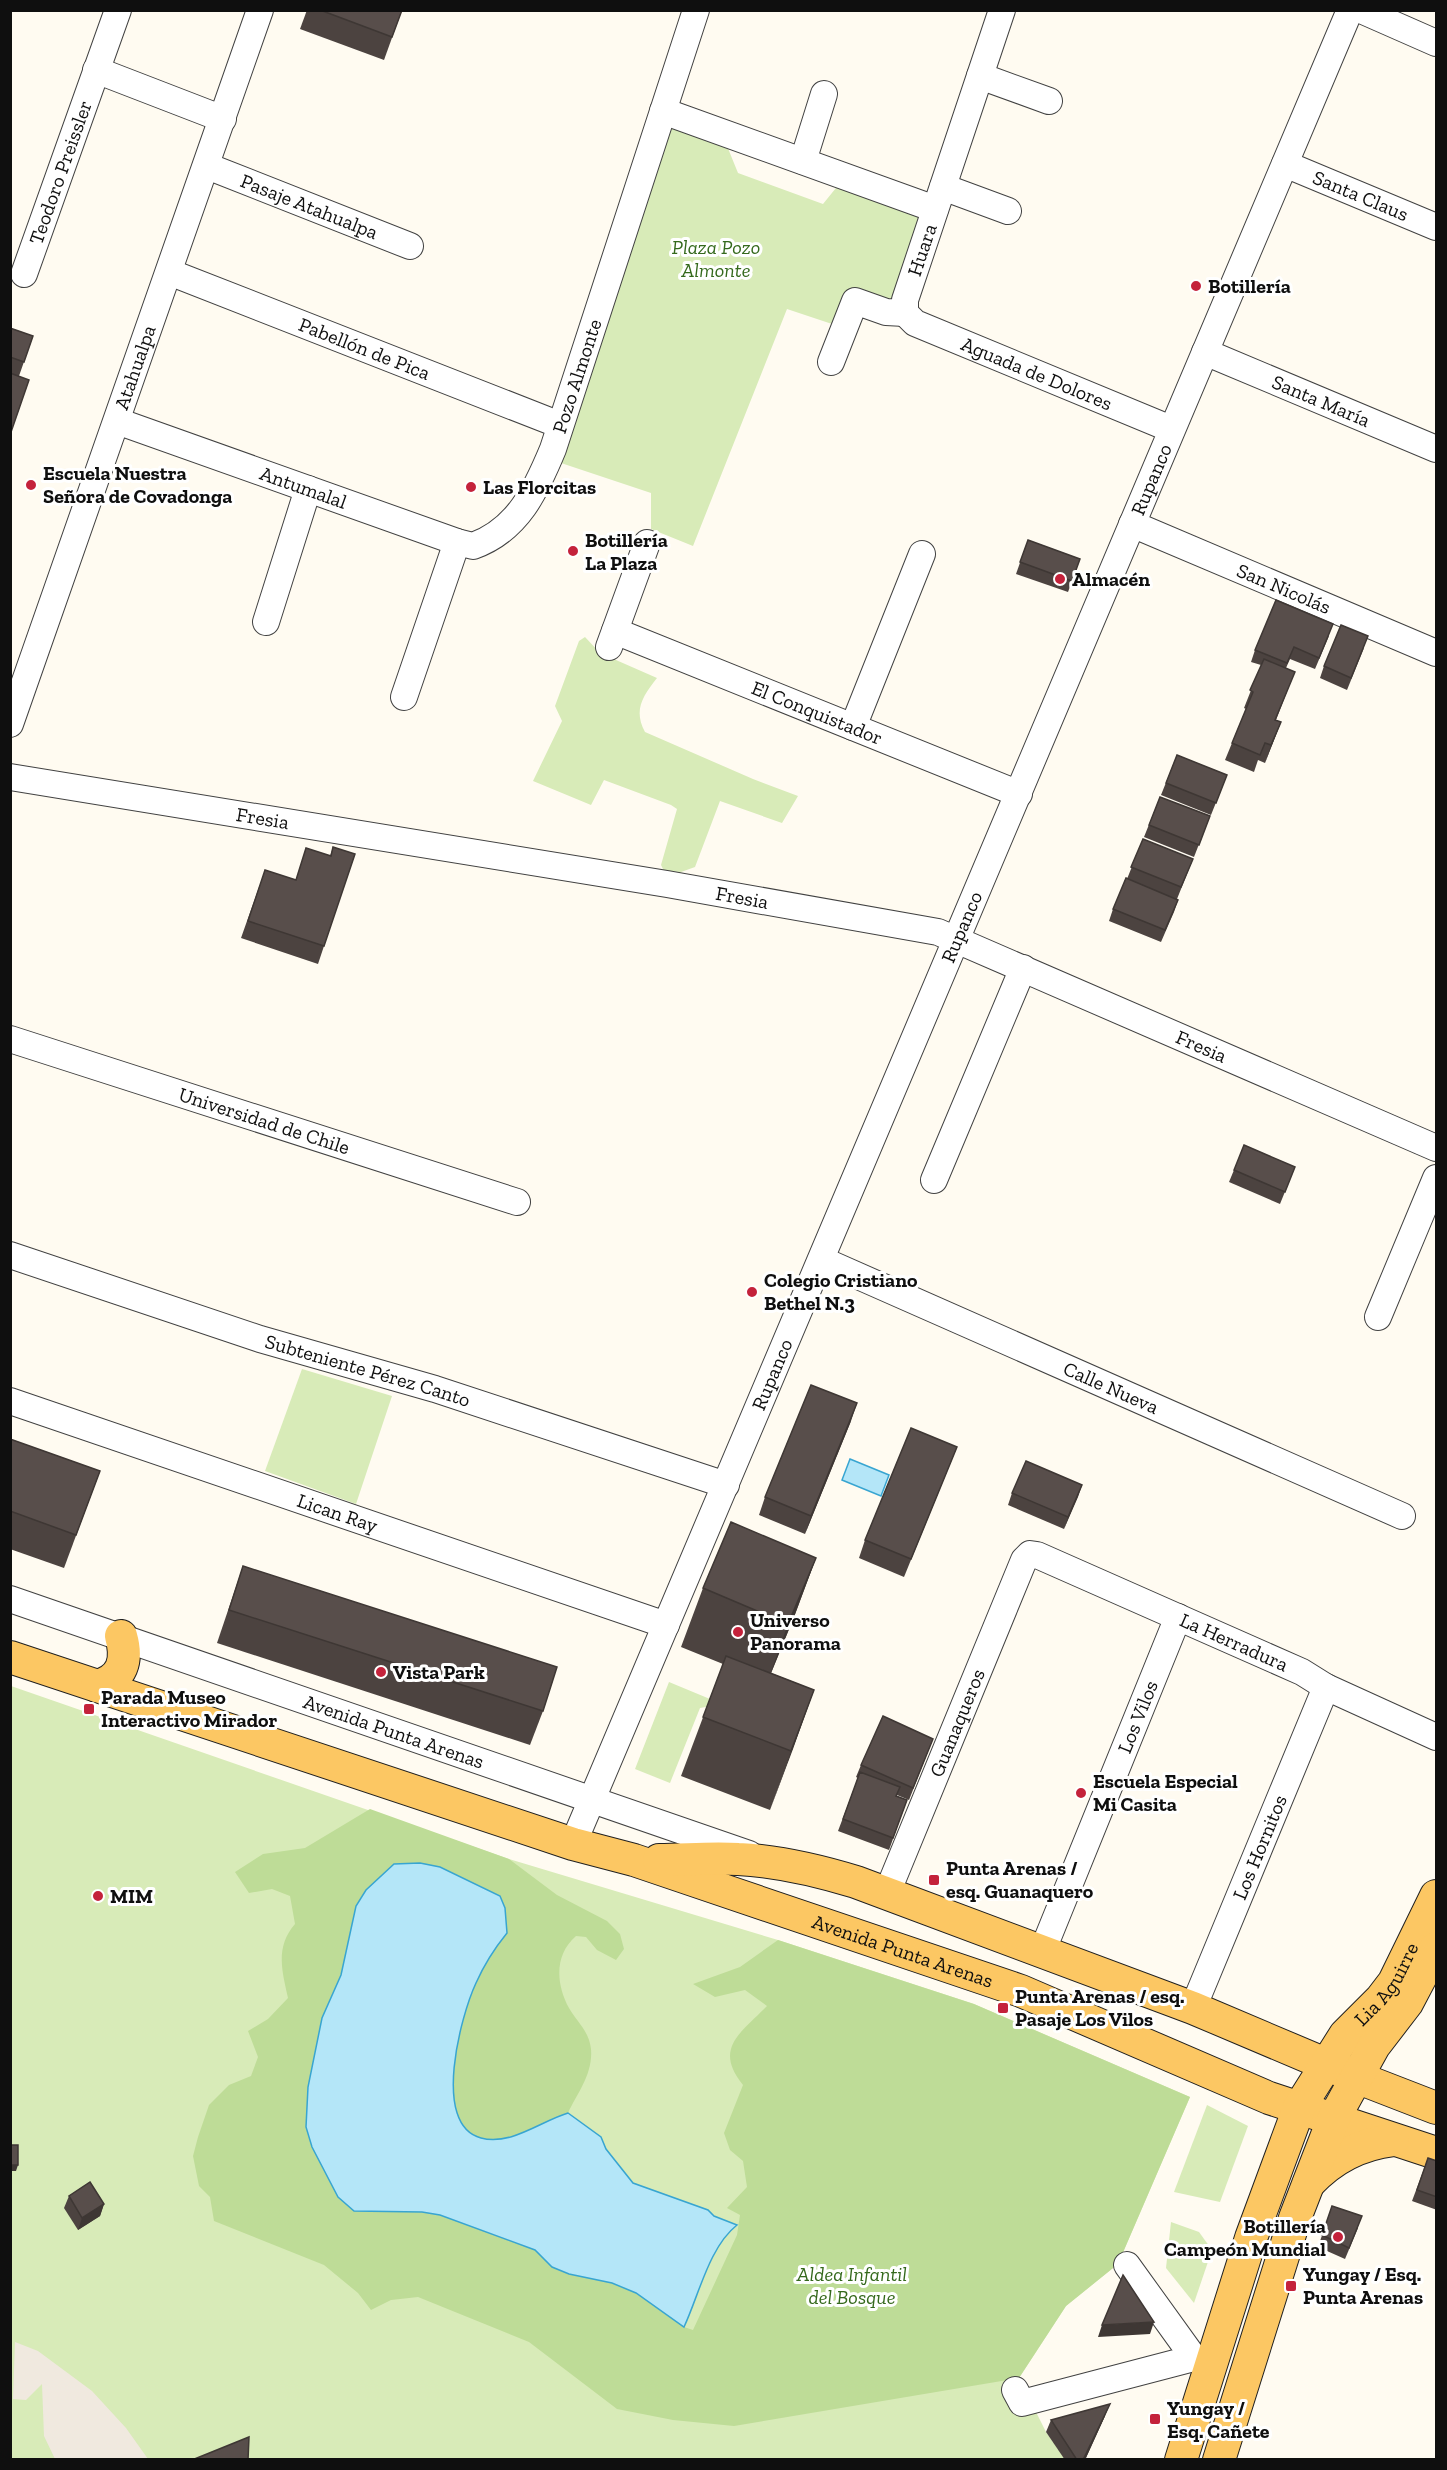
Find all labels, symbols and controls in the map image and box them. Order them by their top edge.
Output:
street label: Teodoro Preissler [24,97,97,247]
street label: Santa Claus [1309,165,1412,226]
street label: Pasaje Atahualpa [237,168,382,244]
street label: Huara [902,220,942,279]
park label: Plaza Pozo Almonte [672,235,760,282]
place label: Botillería [1208,274,1291,298]
marker: Botillería [1189,279,1203,293]
street label: Pabellón de Pica [295,312,434,385]
street label: Pozo Almonte [547,316,607,436]
street label: Atahualpa [109,321,161,413]
street label: Aguada de Dolores [958,332,1116,415]
street label: Santa María [1268,370,1374,432]
street label: Rupanco [1125,440,1177,519]
place label: Escuela Nuestra Señora de Covadonga [43,461,232,508]
street label: Antumalal [257,461,350,514]
place label: Las Florcitas [483,475,596,499]
marker: Escuela Nuestra Señora de Covadonga [24,478,38,492]
marker: Las Florcitas [464,480,478,494]
place label: Botillería La Plaza [585,528,668,575]
marker: Botillería La Plaza [566,544,580,558]
street label: San Nicolás [1233,558,1334,619]
place label: Almacén [1072,567,1150,591]
marker: Almacén [1053,572,1067,586]
street label: El Conquistador [748,675,886,750]
street label: Fresia [235,802,291,834]
street label: Fresia [714,881,771,914]
street label: Rupanco [936,888,987,966]
street label: Fresia [1172,1025,1231,1068]
street label: Universidad de Chile [176,1082,353,1159]
place label: Colegio Cristiano Bethel N.3 [764,1268,918,1315]
marker: Colegio Cristiano Bethel N.3 [745,1285,759,1299]
street label: Subteniente Pérez Canto [262,1329,473,1412]
street label: Rupanco [746,1335,798,1414]
street label: Calle Nueva [1060,1356,1163,1419]
street label: Lican Ray [294,1488,381,1538]
place label: Universo Panorama [750,1608,841,1655]
street label: La Herradura [1176,1608,1292,1677]
marker: Universo Panorama [731,1625,745,1639]
place label: Vista Park [393,1660,485,1684]
marker: Vista Park [374,1665,388,1679]
street label: Guanaqueros [924,1665,990,1780]
street label: Los Vilos [1112,1677,1163,1757]
place label: Parada Museo Interactivo Mirador [101,1685,277,1732]
street label: Avenida Punta Arenas [300,1689,487,1774]
marker: Parada Museo Interactivo Mirador [82,1702,96,1716]
place label: Escuela Especial Mi Casita [1093,1769,1238,1816]
marker: Escuela Especial Mi Casita [1074,1786,1088,1800]
street label: Los Hornitos [1227,1791,1292,1903]
place label: Punta Arenas / esq. Guanaquero [946,1856,1094,1903]
marker: Punta Arenas / esq. Guanaquero [927,1873,941,1887]
place label: MIM [110,1884,153,1908]
marker: MIM [91,1889,105,1903]
street label: Avenida Punta Arenas [809,1909,996,1993]
street label: Lia Aguirre [1349,1939,1423,2031]
place label: Punta Arenas / esq. Pasaje Los Vilos [1015,1984,1185,2031]
marker: Punta Arenas / esq. Pasaje Los Vilos [996,2001,1010,2015]
place label: Botillería Campeón Mundial [1164,2214,1326,2261]
marker: Botillería Campeón Mundial [1331,2230,1345,2244]
park label: Aldea Infantil del Bosque [796,2262,907,2309]
place label: Yungay / Esq. Punta Arenas [1303,2262,1423,2309]
marker: Yungay / Esq. Punta Arenas [1284,2279,1298,2293]
place label: Yungay / Esq. Cañete [1167,2396,1270,2443]
marker: Yungay / Esq. Cañete [1148,2412,1162,2426]

